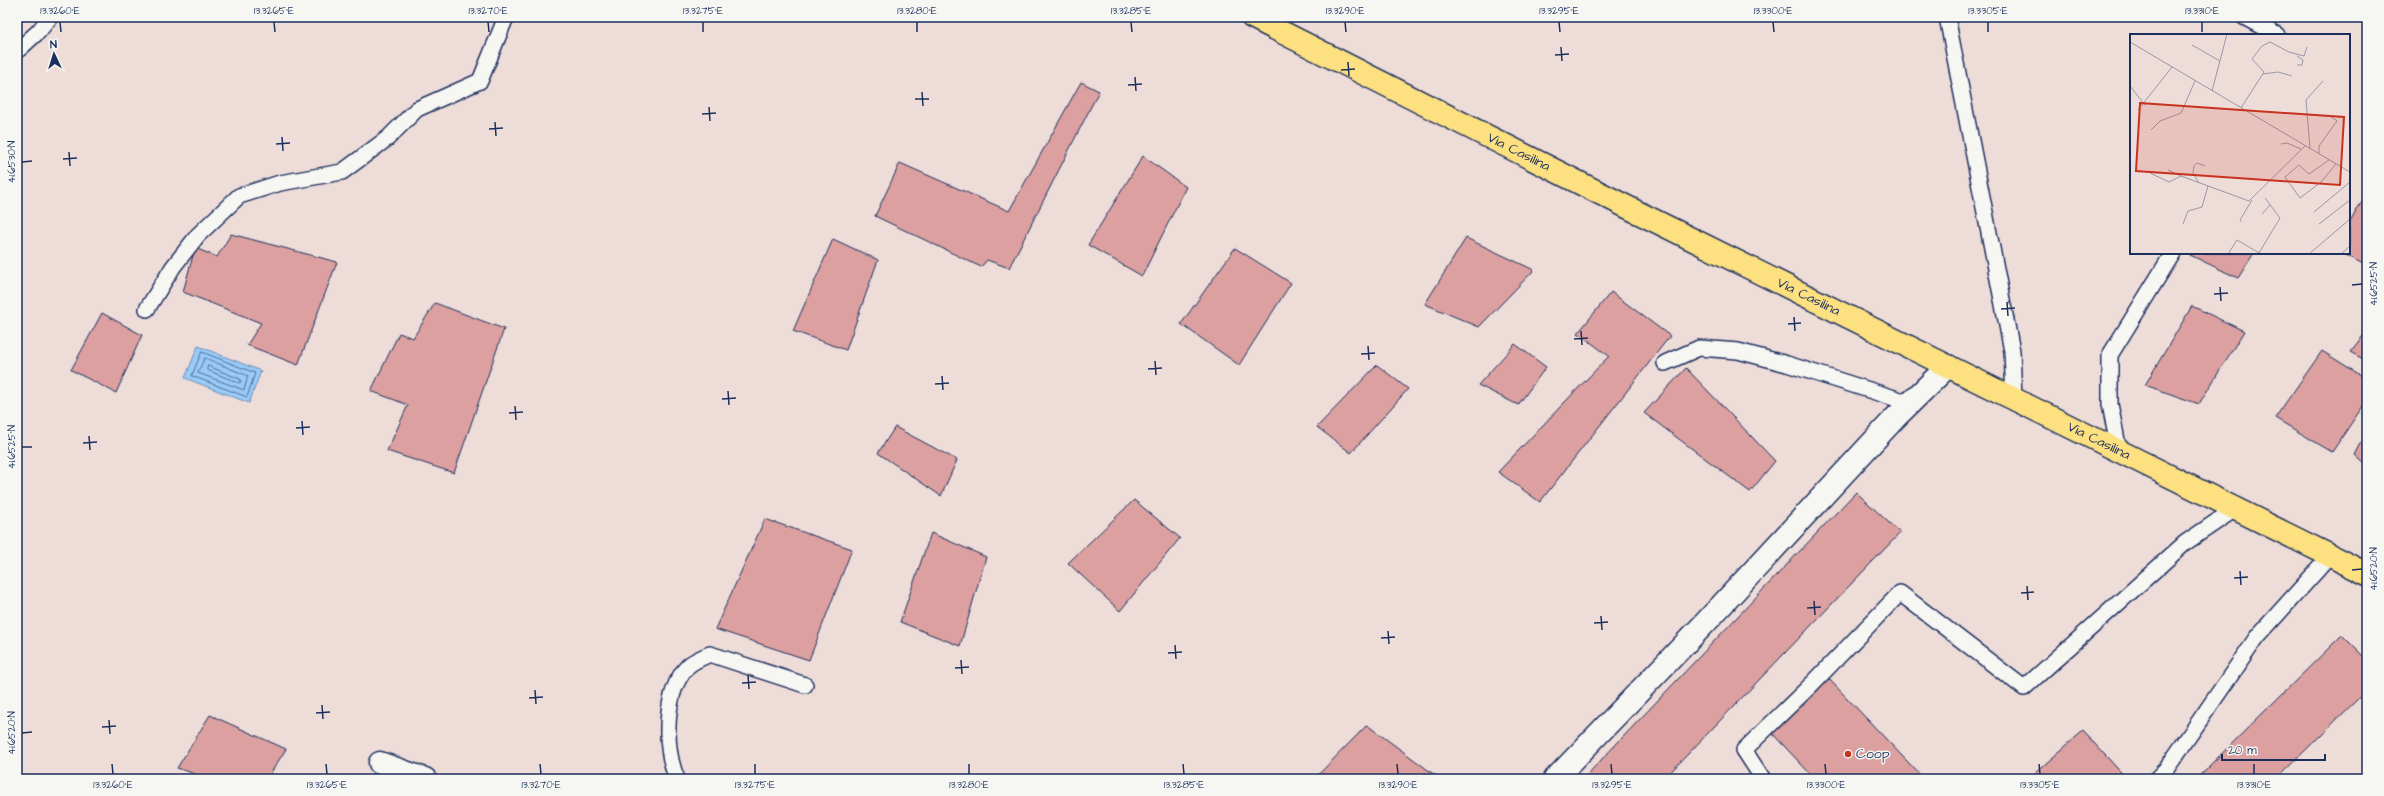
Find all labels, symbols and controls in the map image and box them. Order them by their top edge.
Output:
text: 13.3260°E [40,4,80,18]
text: 13.3265°E [254,4,294,18]
text: 13.3270°E [468,4,508,18]
text: 13.3275°E [683,4,723,18]
text: 13.3280°E [897,4,937,18]
text: 13.3285°E [1111,4,1151,18]
text: 13.3290°E [1326,4,1364,18]
text: 13.3295°E [1539,4,1579,18]
text: 13.3300°E [1754,4,1792,18]
text: 13.3305°E [1968,4,2008,18]
text: 13.3310°E [2185,4,2219,18]
north arrow [34,34,74,74]
inset map [2130,34,2350,254]
text: N [49,37,57,52]
street label: Via Casilina [1484,128,1554,176]
text: 41.6530°N [5,141,19,183]
text: 41.6525°N [2367,262,2381,306]
street label: Via Casilina [1773,273,1844,321]
street label: Via Casilina [2064,417,2134,465]
text: 41.6525°N [5,425,19,469]
text: 41.6520°N [2367,547,2381,591]
text: 41.6520°N [5,711,19,755]
scale bar [2222,736,2325,762]
text: 20 m [2228,742,2257,759]
place label: Coop [1856,744,1890,764]
marker: Coop [1843,749,1853,759]
text: 13.3260°E [93,778,133,792]
text: 13.3265°E [307,778,347,792]
text: 13.3270°E [521,778,561,792]
text: 13.3275°E [735,778,775,792]
text: 13.3280°E [949,778,989,792]
text: 13.3285°E [1164,778,1204,792]
text: 13.3290°E [1379,778,1417,792]
text: 13.3295°E [1592,778,1632,792]
text: 13.3300°E [1807,778,1845,792]
text: 13.3305°E [2020,778,2060,792]
text: 13.3310°E [2237,778,2271,792]

